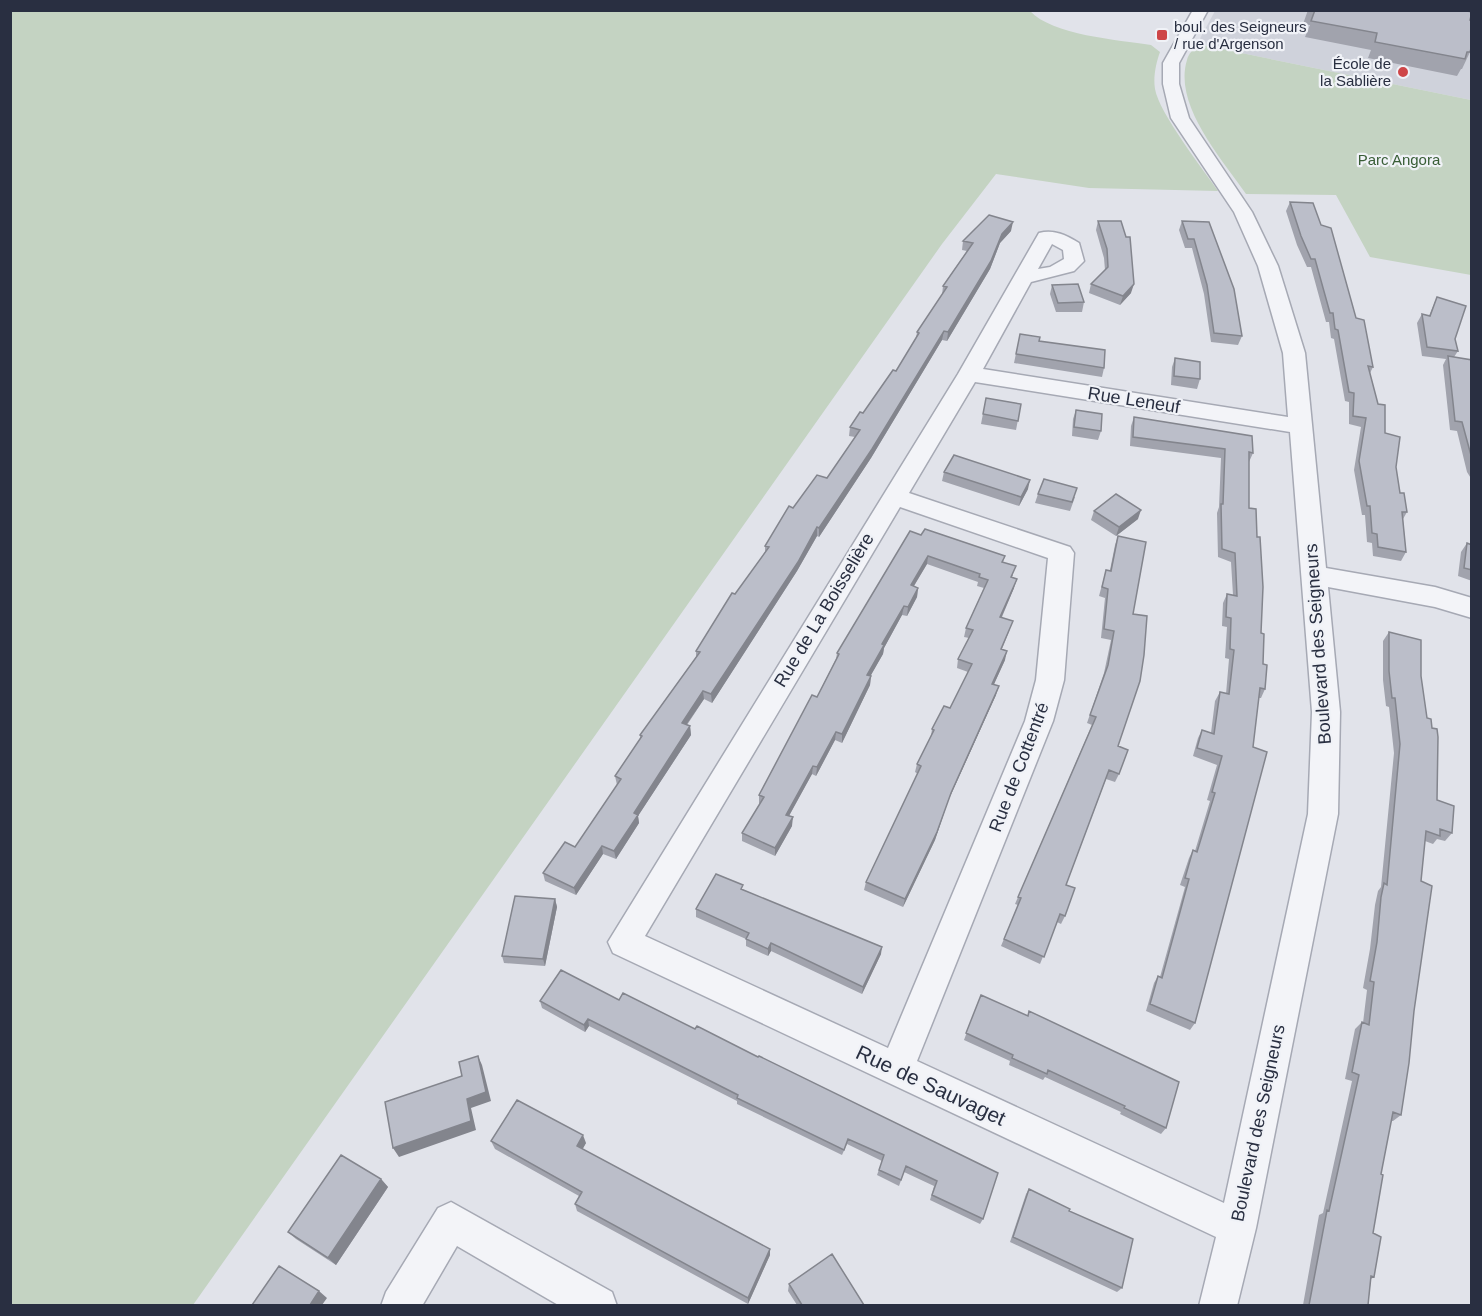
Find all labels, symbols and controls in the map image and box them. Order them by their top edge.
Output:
place label: boul. des Seigneurs / rue d'Argenson [1174,18,1307,52]
marker: boul. des Seigneurs / rue d'Argenson [1155,28,1169,42]
place label: École de la Sablière [1320,55,1391,89]
marker: École de la Sablière [1396,65,1410,79]
park label: Parc Angora [1358,151,1441,168]
street label: Rue Leneuf [1086,383,1183,417]
street label: Rue de La Boisselière [770,529,878,691]
street label: Boulevard des Seigneurs [1301,543,1335,745]
street label: Rue de Cottentré [985,699,1053,835]
street label: Boulevard des Seigneurs [1227,1023,1289,1223]
street label: Rue de Sauvaget [853,1040,1010,1130]

